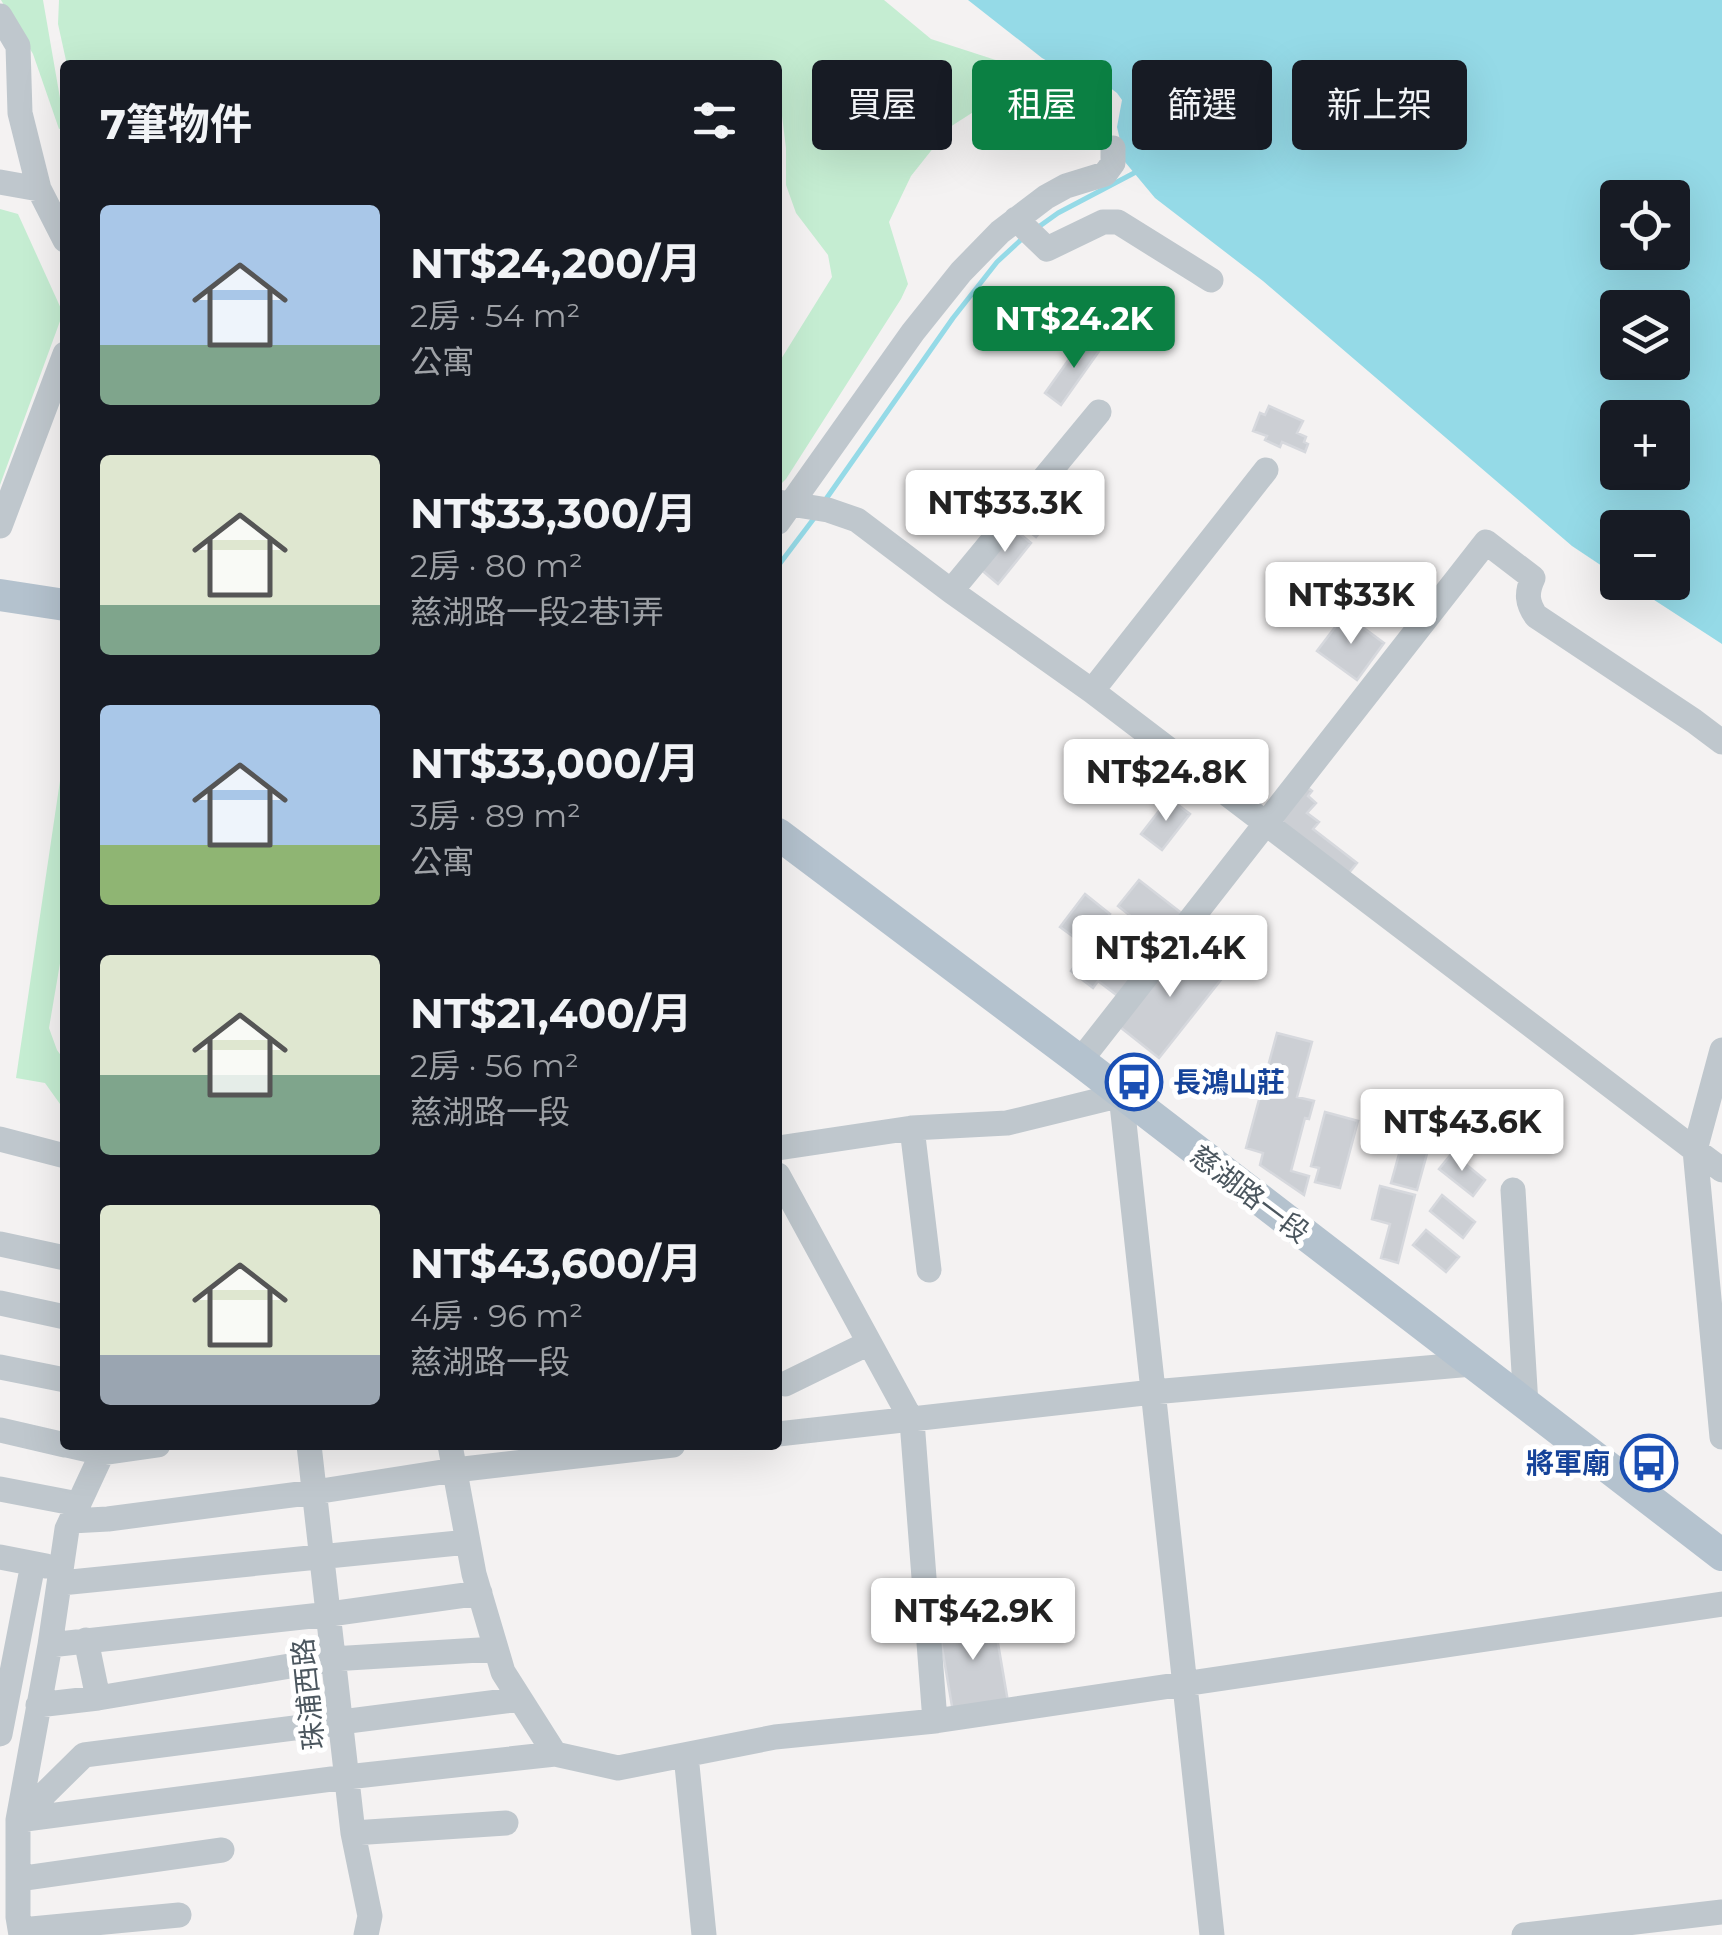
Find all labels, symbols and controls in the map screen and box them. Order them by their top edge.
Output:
chip: 買屋 [812,60,952,150]
chip: 租屋 [972,60,1112,150]
chip: 篩選 [1132,60,1272,150]
chip: 新上架 [1292,60,1467,150]
icon: filters [687,93,742,148]
text: 7筆物件 [100,98,252,150]
map controls [1600,180,1690,600]
button: locate [1600,180,1690,270]
text: NT$24,200/月 [410,237,701,289]
icon: home [180,245,300,365]
pin: NT$24.2K [971,286,1177,371]
button: layers [1600,290,1690,380]
text: 2房 · 54 m² [410,296,580,335]
text: NT$24.2K [995,299,1153,338]
text: 公寓 [410,342,474,381]
button: + [1600,400,1690,490]
pin: NT$33.3K [902,470,1108,555]
text: NT$33.3K [928,483,1082,522]
text: NT$33,300/月 [410,487,697,539]
icon: home [180,495,300,615]
button: − [1600,510,1690,600]
text: 2房 · 80 m² [410,546,583,585]
pin: NT$33K [1270,562,1432,647]
text: NT$33K [1287,575,1415,614]
text: 慈湖路一段2巷1弄 [410,592,664,631]
text: NT$33,000/月 [410,737,699,789]
pin: NT$24.8K [1063,739,1269,824]
icon: home [180,745,300,865]
text: NT$24.8K [1086,752,1246,791]
text: 3房 · 89 m² [410,796,581,835]
text: 公寓 [410,842,474,881]
pin: NT$21.4K [1067,915,1273,1000]
text: NT$21.4K [1094,928,1246,967]
text: NT$21,400/月 [410,987,692,1039]
icon: home [180,995,300,1115]
text: 2房 · 56 m² [410,1046,579,1085]
bus stop icon: 長鴻山莊 [1104,1052,1164,1112]
place label: 長鴻山莊 [1173,1065,1285,1099]
pin: NT$43.6K [1359,1089,1565,1174]
text: 慈湖路一段 [410,1092,570,1131]
text: NT$43.6K [1382,1102,1542,1141]
street label: 慈湖路一段 [1184,1138,1316,1250]
text: NT$43,600/月 [410,1237,702,1289]
icon: home [180,1245,300,1365]
text: 4房 · 96 m² [410,1296,583,1335]
text: 慈湖路一段 [410,1342,570,1381]
bus stop icon: 將軍廟 [1619,1433,1679,1493]
place label: 將軍廟 [1526,1446,1610,1480]
pin: NT$42.9K [870,1578,1076,1663]
text: NT$42.9K [893,1591,1053,1630]
street label: 珠浦西路 [285,1637,331,1751]

